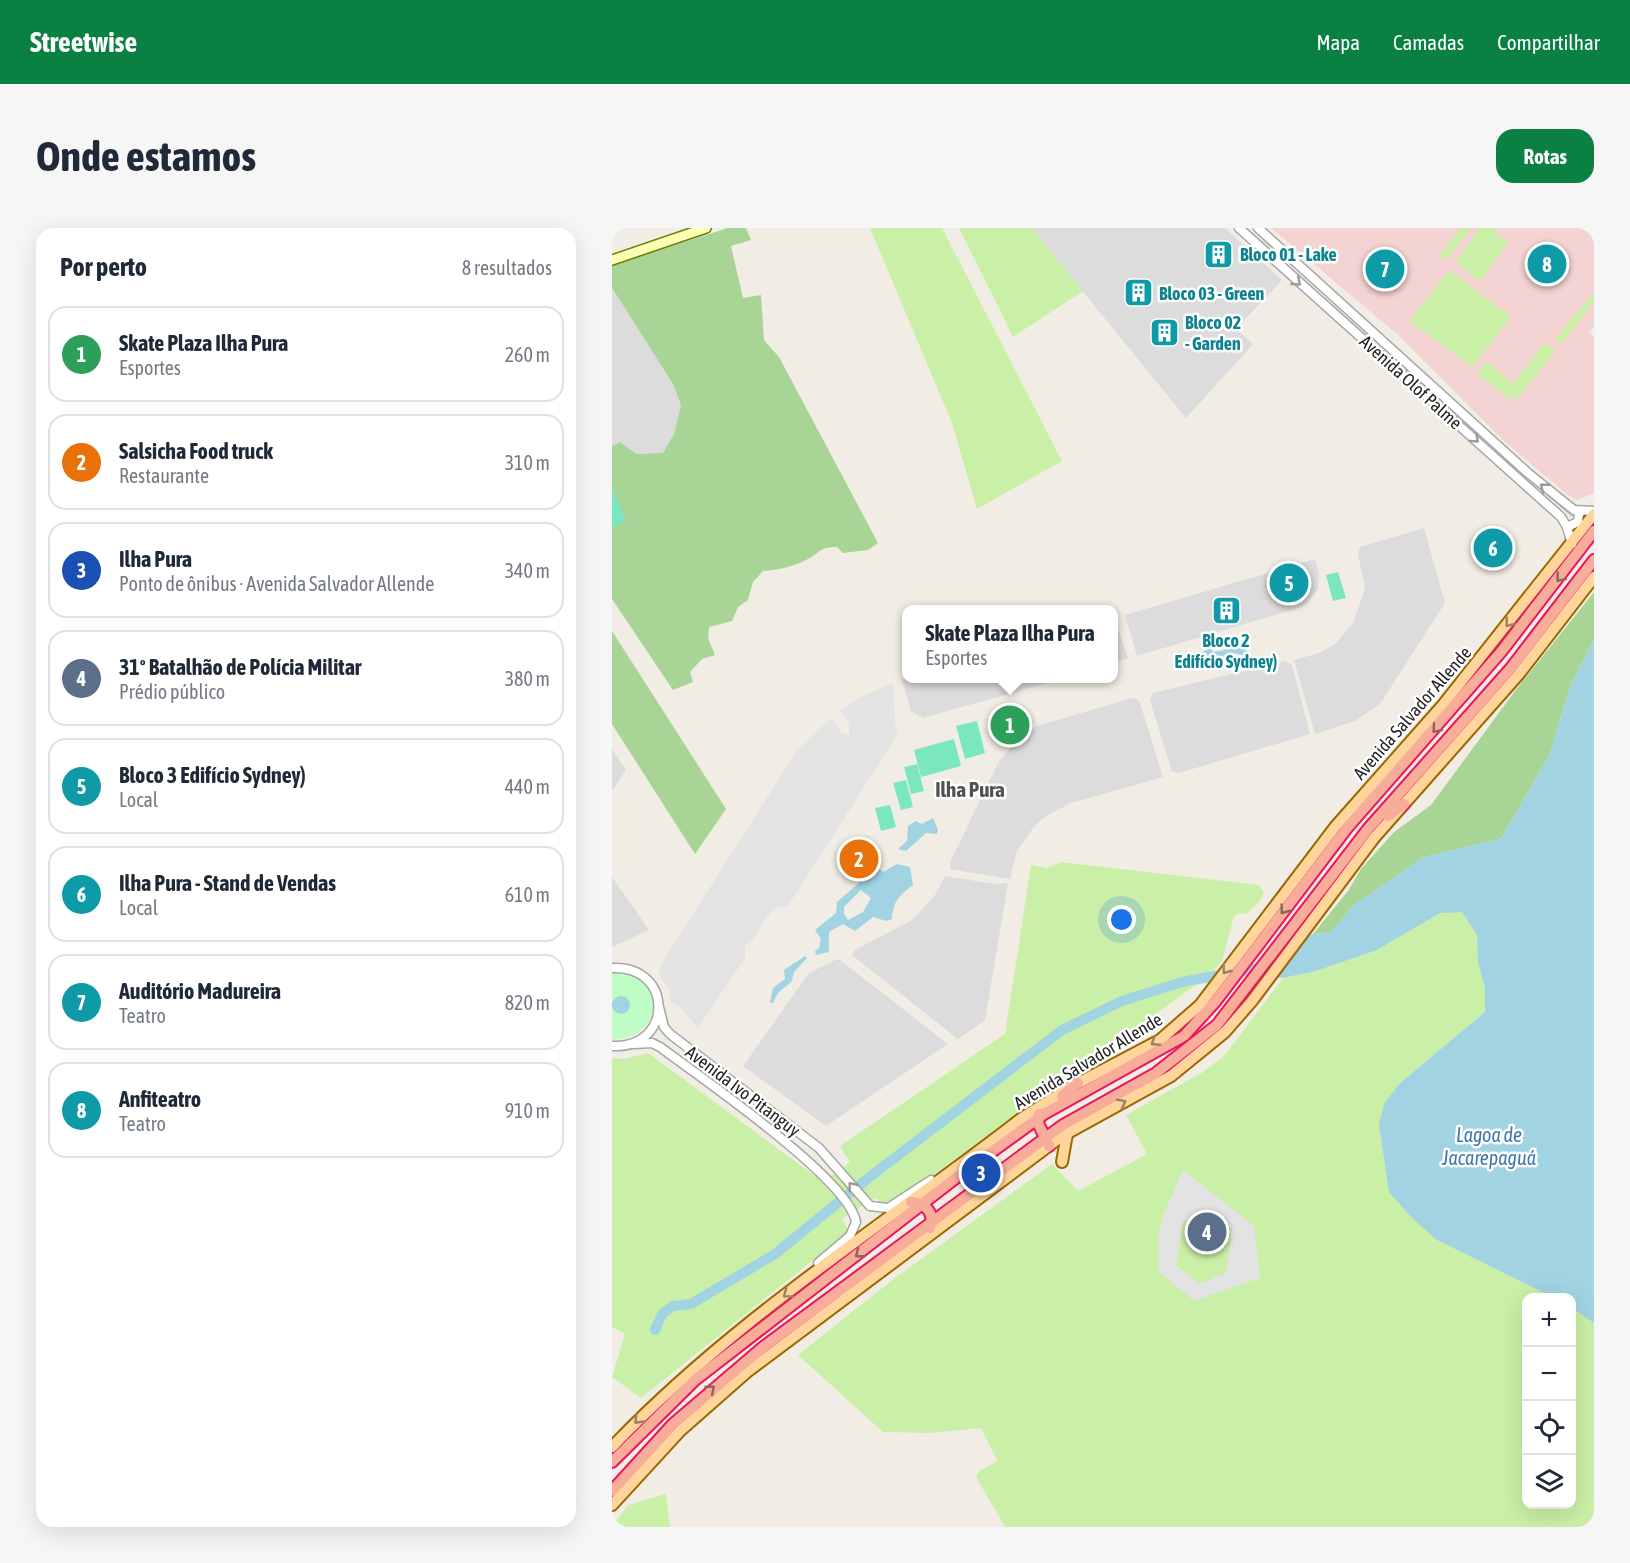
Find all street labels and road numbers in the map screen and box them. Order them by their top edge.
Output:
street label: Avenida Olof Palme [1356,331,1466,433]
street label: Avenida Salvador Allende [1349,642,1475,784]
street label: Avenida Salvador Allende [1010,1008,1166,1114]
street label: Avenida Ivo Pitanguy [682,1041,804,1141]

